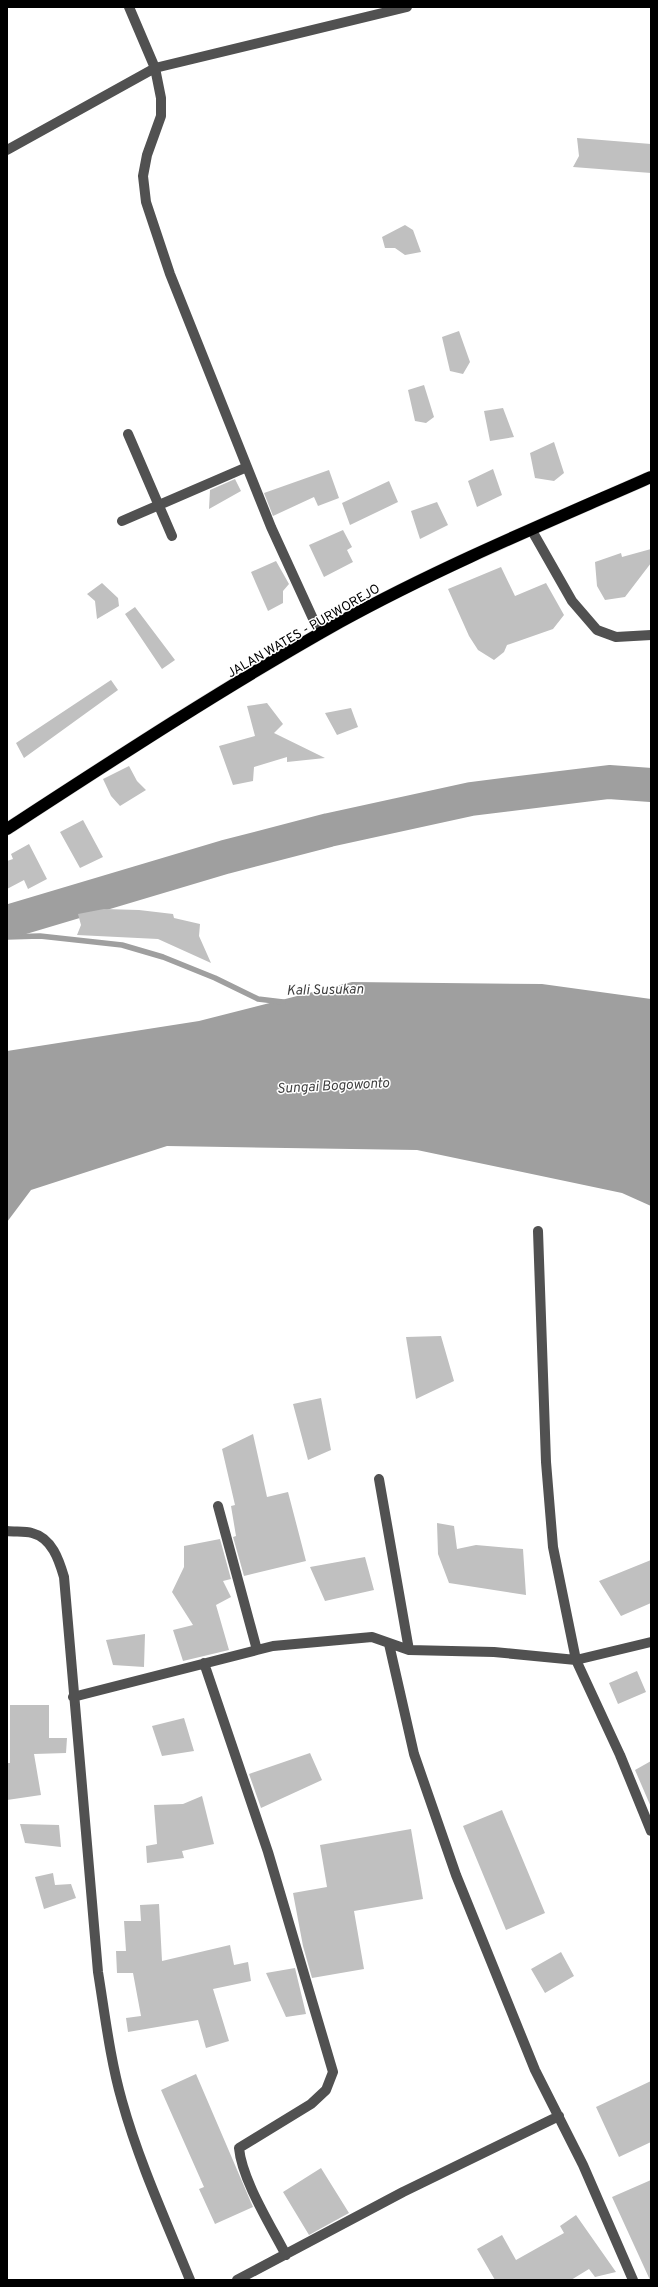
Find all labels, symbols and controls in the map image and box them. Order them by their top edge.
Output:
street label: JALAN WATES - PURWOREJO [225,581,383,682]
water label: Kali Susukan [286,981,364,1000]
water label: Sungai Bogowonto [276,1075,390,1098]

